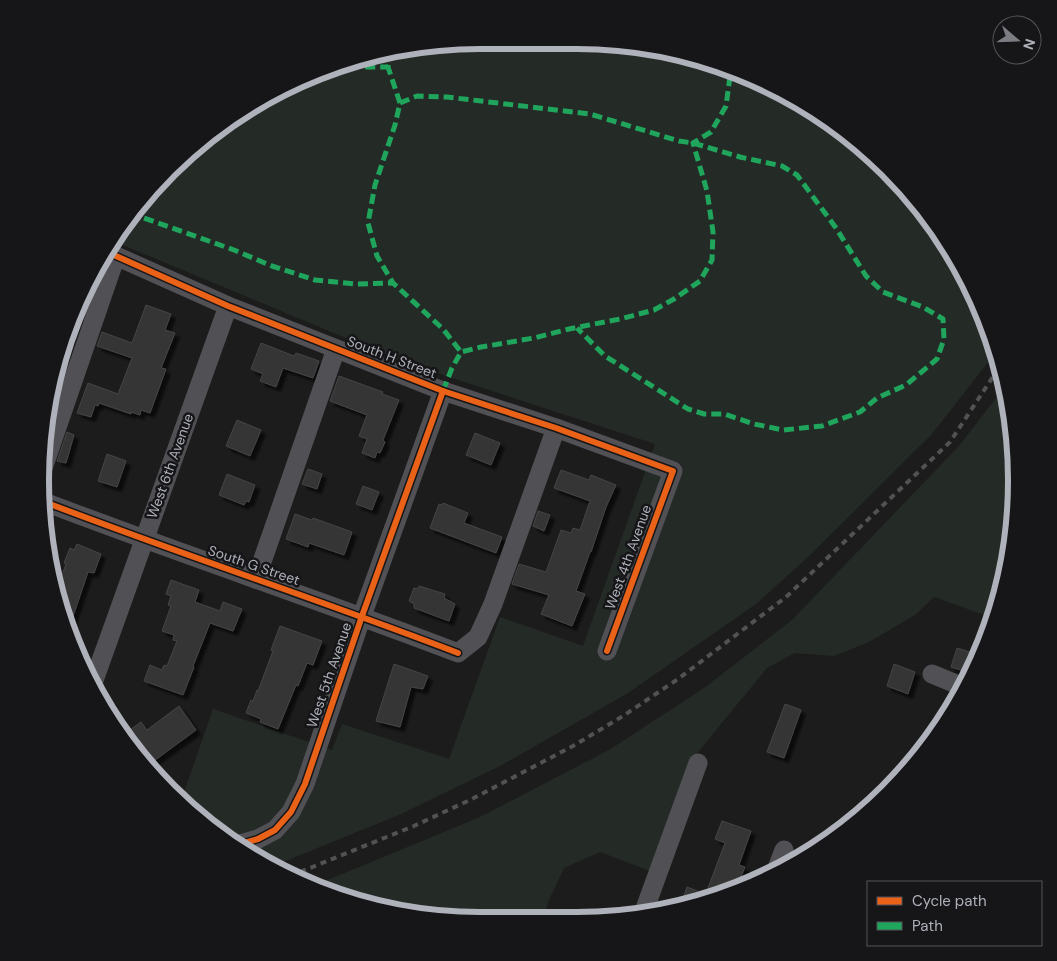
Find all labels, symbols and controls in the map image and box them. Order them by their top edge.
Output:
north arrow [992,15,1042,65]
text: N [1019,36,1039,52]
street label: South H Street [345,332,439,382]
street label: West 6th Avenue [143,411,197,521]
street label: West 4th Avenue [601,502,655,612]
street label: South G Street [206,541,302,589]
street label: West 5th Avenue [303,620,355,730]
legend [867,881,1042,946]
text: Cycle path [912,891,987,911]
text: Path [912,916,943,936]

